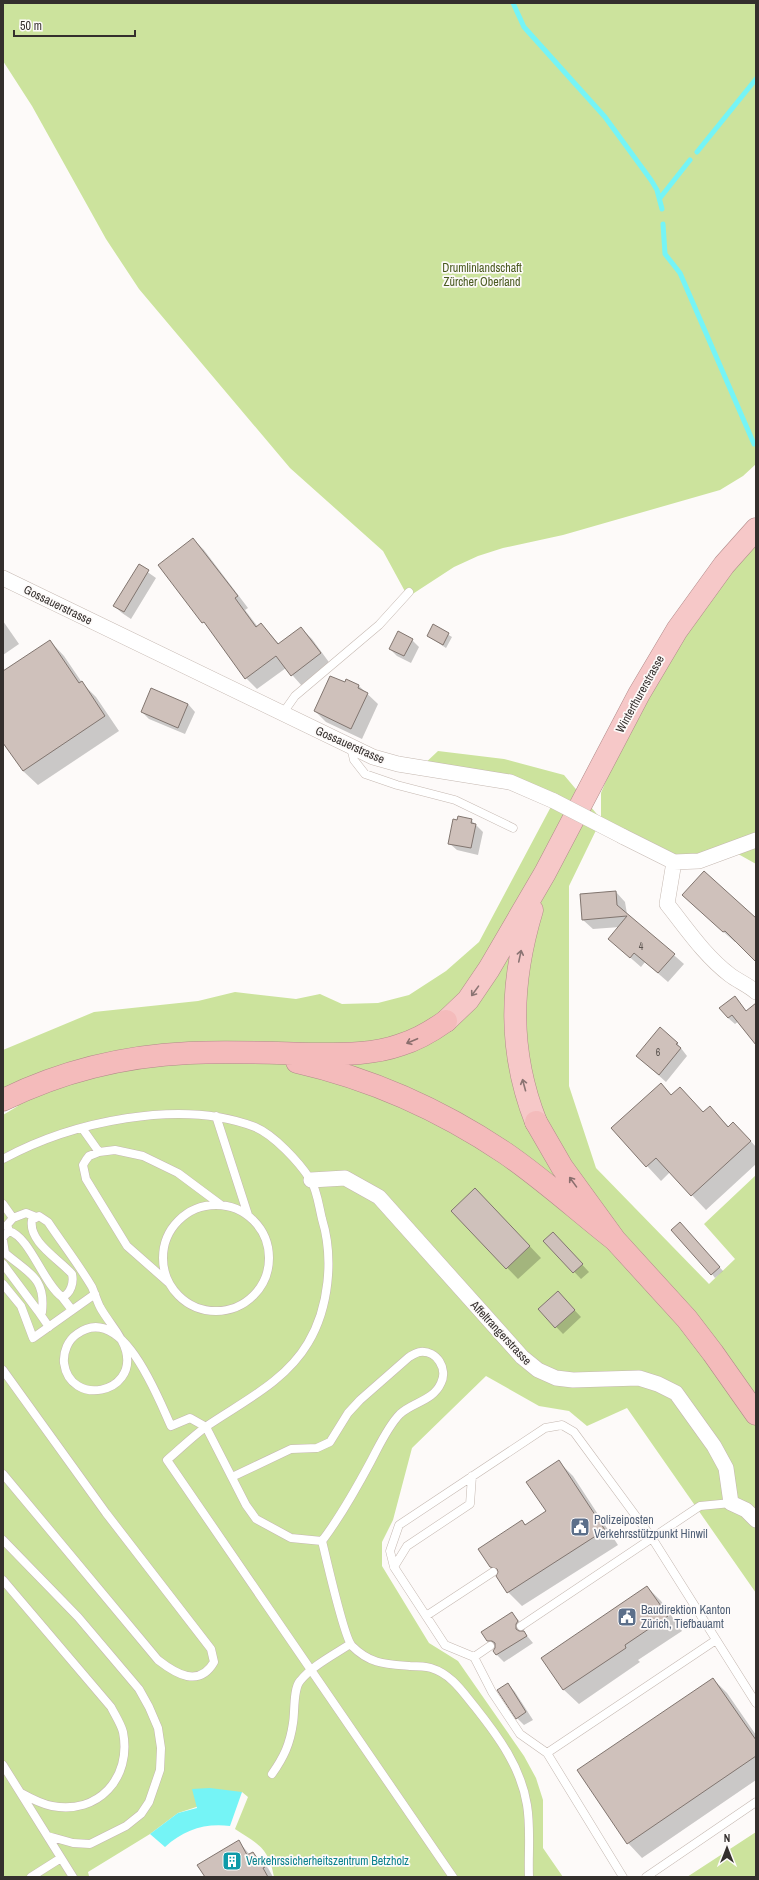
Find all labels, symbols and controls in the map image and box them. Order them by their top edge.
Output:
scale bar [14,12,135,38]
text: 50 m [20,18,42,34]
park label: Drumlinlandschaft Zürcher Oberland [442,260,522,290]
street label: Gossauerstrasse [21,582,95,628]
street label: Winterthurerstrasse [612,652,668,736]
street label: Gossauerstrasse [313,723,387,767]
house number: 4 [639,940,644,953]
one-way arrow [516,950,524,963]
one-way arrow [470,985,479,996]
one-way arrow [406,1038,418,1045]
house number: 6 [656,1046,661,1059]
one-way arrow [519,1079,527,1092]
one-way arrow [569,1177,577,1188]
street label: Affeltrangerstrasse [466,1297,535,1369]
place label: Polizeiposten Verkehrsstützpunkt Hinwil [594,1512,708,1542]
public building icon: Polizeiposten Verkehrsstützpunkt Hinwil [569,1516,591,1538]
place label: Baudirektion Kanton Zürich, Tiefbauamt [641,1602,731,1632]
public building icon: Baudirektion Kanton Zürich, Tiefbauamt [616,1606,638,1628]
north arrow [707,1828,747,1868]
text: N [724,1831,730,1845]
building icon: Verkehrssicherheitszentrum Betzholz [221,1850,243,1872]
place label: Verkehrssicherheitszentrum Betzholz [246,1853,409,1869]

